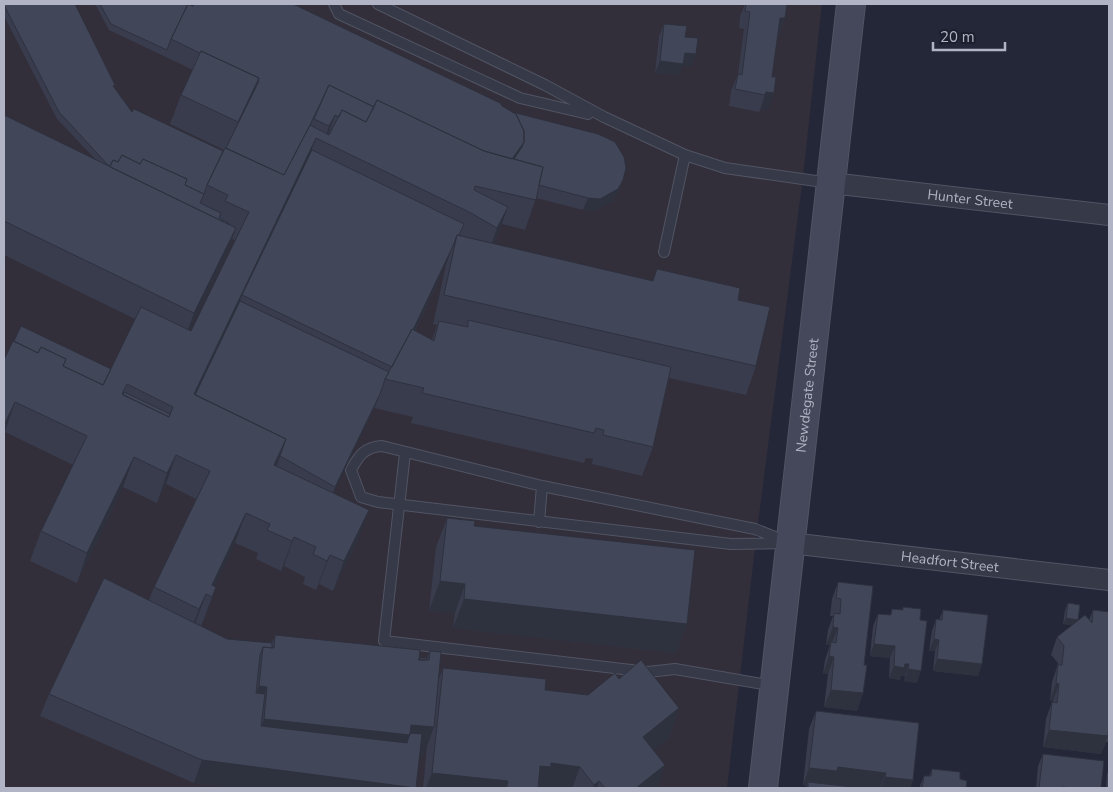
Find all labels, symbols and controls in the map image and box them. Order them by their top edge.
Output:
scale bar [933,20,1006,52]
text: 20 m [940,27,975,47]
street label: Hunter Street [926,185,1014,213]
street label: Newdegate Street [791,337,823,454]
street label: Headfort Street [900,546,1000,577]

